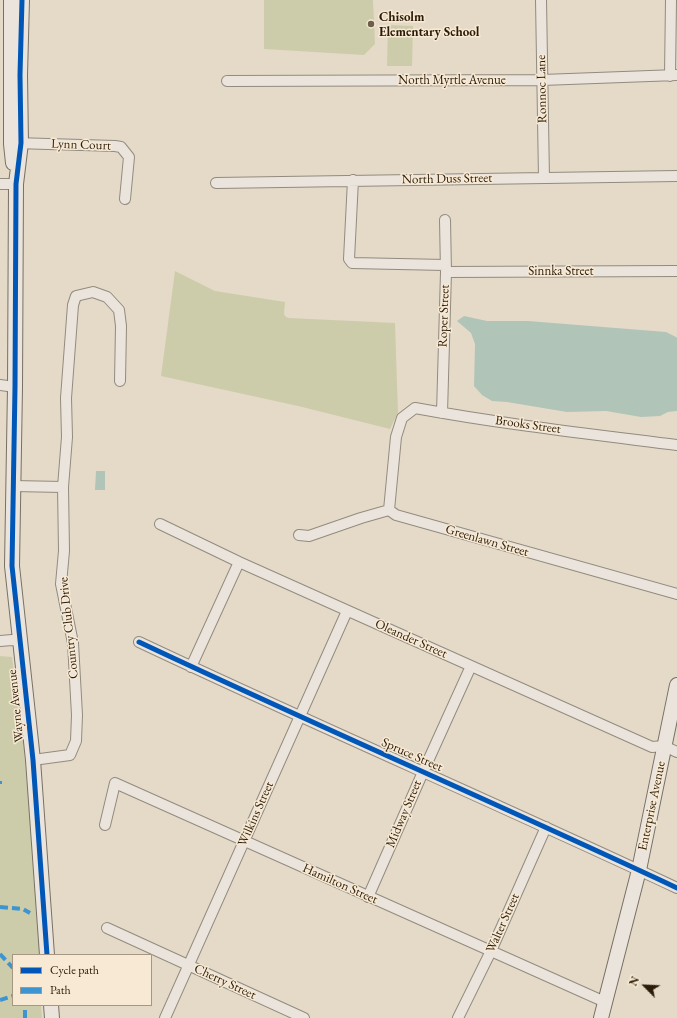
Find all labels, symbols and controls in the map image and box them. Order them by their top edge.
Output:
place label: Chisolm Elementary School [379,9,479,40]
marker: Chisolm Elementary School [366,19,376,29]
street label: Ronnoc Lane [534,55,550,123]
street label: North Myrtle Avenue [398,72,506,88]
street label: Lynn Court [51,136,111,154]
street label: North Duss Street [402,170,492,188]
street label: Sinnka Street [528,263,594,279]
street label: Roper Street [435,284,453,348]
street label: Brooks Street [494,413,562,437]
street label: Greenlawn Street [444,522,530,560]
street label: Country Club Drive [56,576,82,680]
street label: Oleander Street [373,616,449,662]
street label: Wayne Avenue [4,669,28,743]
street label: Spruce Street [379,735,445,775]
street label: Enterprise Avenue [635,760,669,852]
street label: Midway Street [383,778,425,850]
street label: Wilkins Street [235,779,277,849]
street label: Hamilton Street [300,860,380,908]
street label: Walter Street [483,891,523,955]
legend [12,954,152,1006]
street label: Cherry Street [192,961,258,1003]
text: Cycle path [50,962,99,978]
north arrow [625,966,665,1006]
text: N [626,974,642,988]
text: Path [50,982,71,998]

